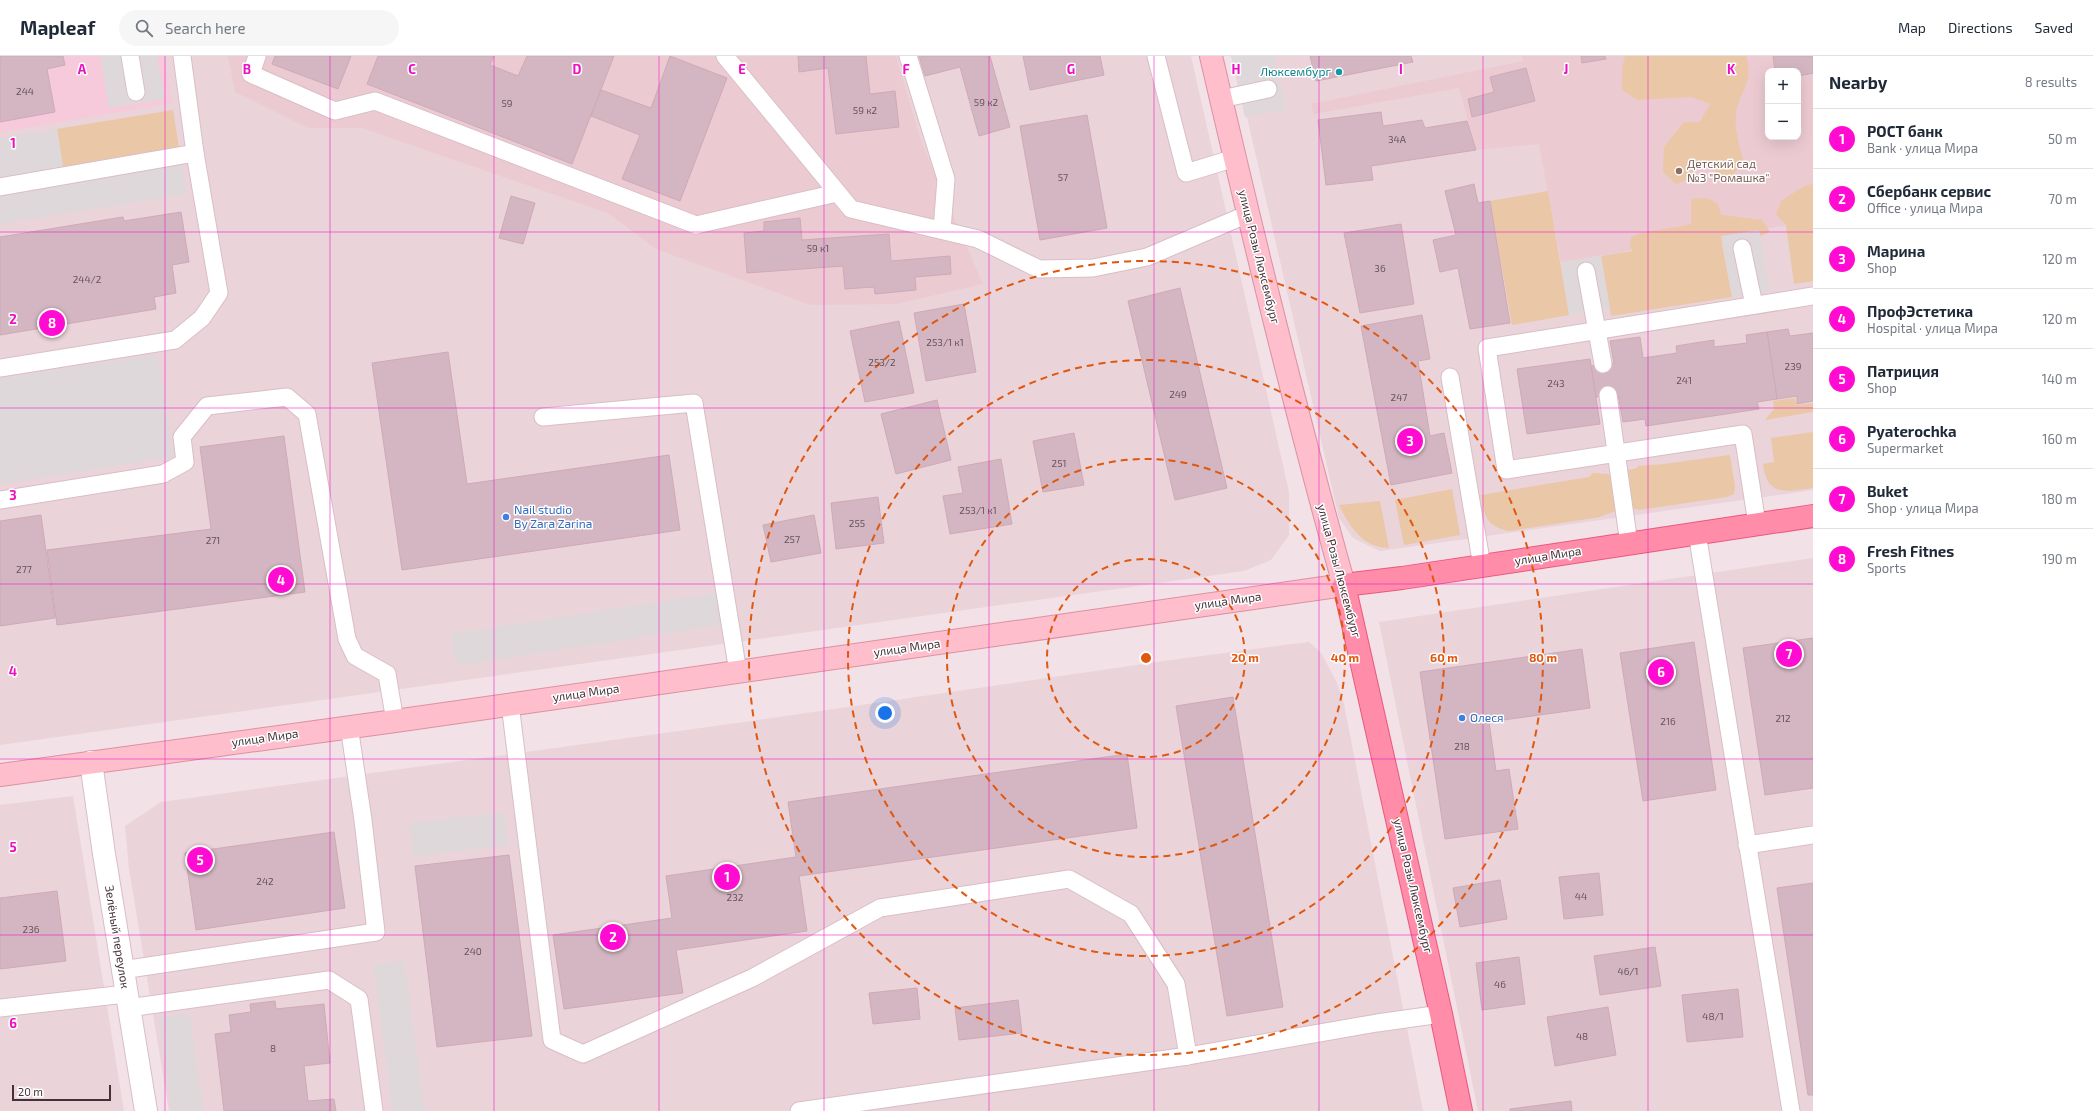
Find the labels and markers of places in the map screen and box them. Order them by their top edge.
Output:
place label: Люксембург [1260,64,1331,79]
marker: Люксембург [1334,67,1344,77]
place label: Детский сад №3 "Ромашка" [1687,156,1770,184]
marker: Детский сад №3 "Ромашка" [1674,166,1684,176]
pin: 8 [39,308,65,338]
pin: 3 [1397,426,1423,456]
place label: Nail studio By Zara Zarina [514,502,592,530]
marker: Nail studio By Zara Zarina [501,512,511,522]
pin: 4 [268,565,294,595]
pin: 7 [1776,639,1802,669]
centre of rings [1139,651,1153,665]
pin: 6 [1648,657,1674,687]
place label: Олеся [1470,710,1504,724]
marker: Олеся [1457,713,1467,723]
pin: 5 [187,845,213,875]
pin: 1 [714,862,740,892]
pin: 2 [600,922,626,952]

